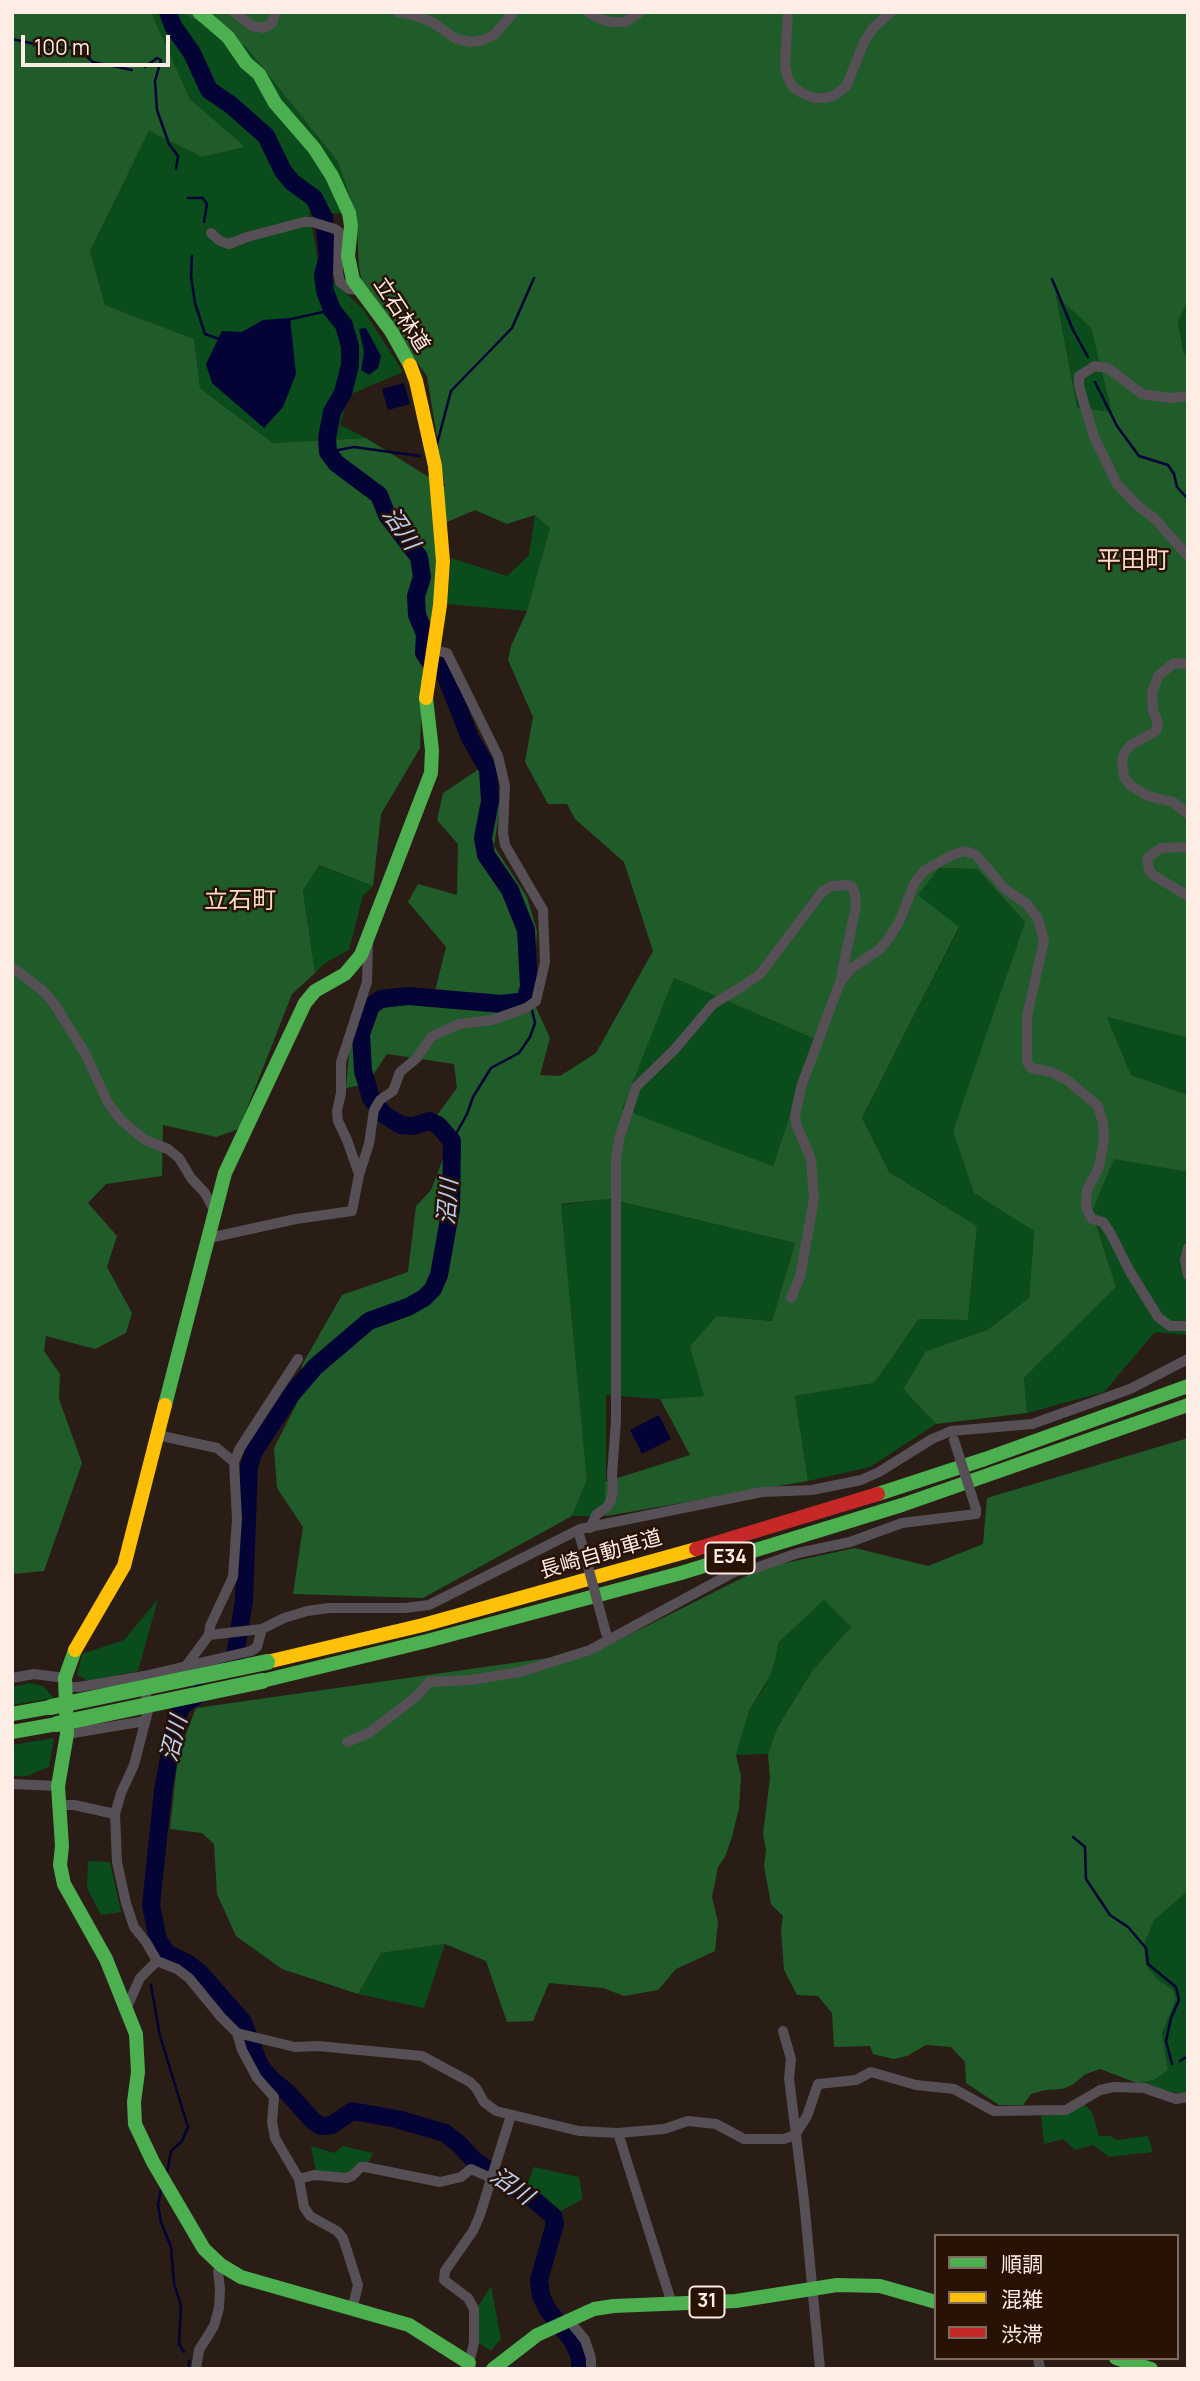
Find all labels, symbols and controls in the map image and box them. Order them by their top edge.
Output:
scale bar [24,21,173,65]
text: 100 m [34,33,90,61]
street label: 立石林道 [368,273,434,357]
water label: 沼川 [376,502,424,556]
district label: 平田町 [1097,547,1169,575]
district label: 立石町 [204,887,276,915]
water label: 沼川 [434,1178,464,1226]
street label: 長崎自動車道 [537,1526,665,1584]
road number: E34 [706,1542,754,1574]
water label: 沼川 [156,1713,194,1765]
water label: 沼川 [484,2163,538,2211]
legend [934,2234,1179,2360]
text: 順調 [1001,2250,1043,2278]
text: 混雑 [1001,2285,1043,2313]
road number: 31 [690,2286,724,2318]
text: 渋滞 [1001,2320,1043,2348]

